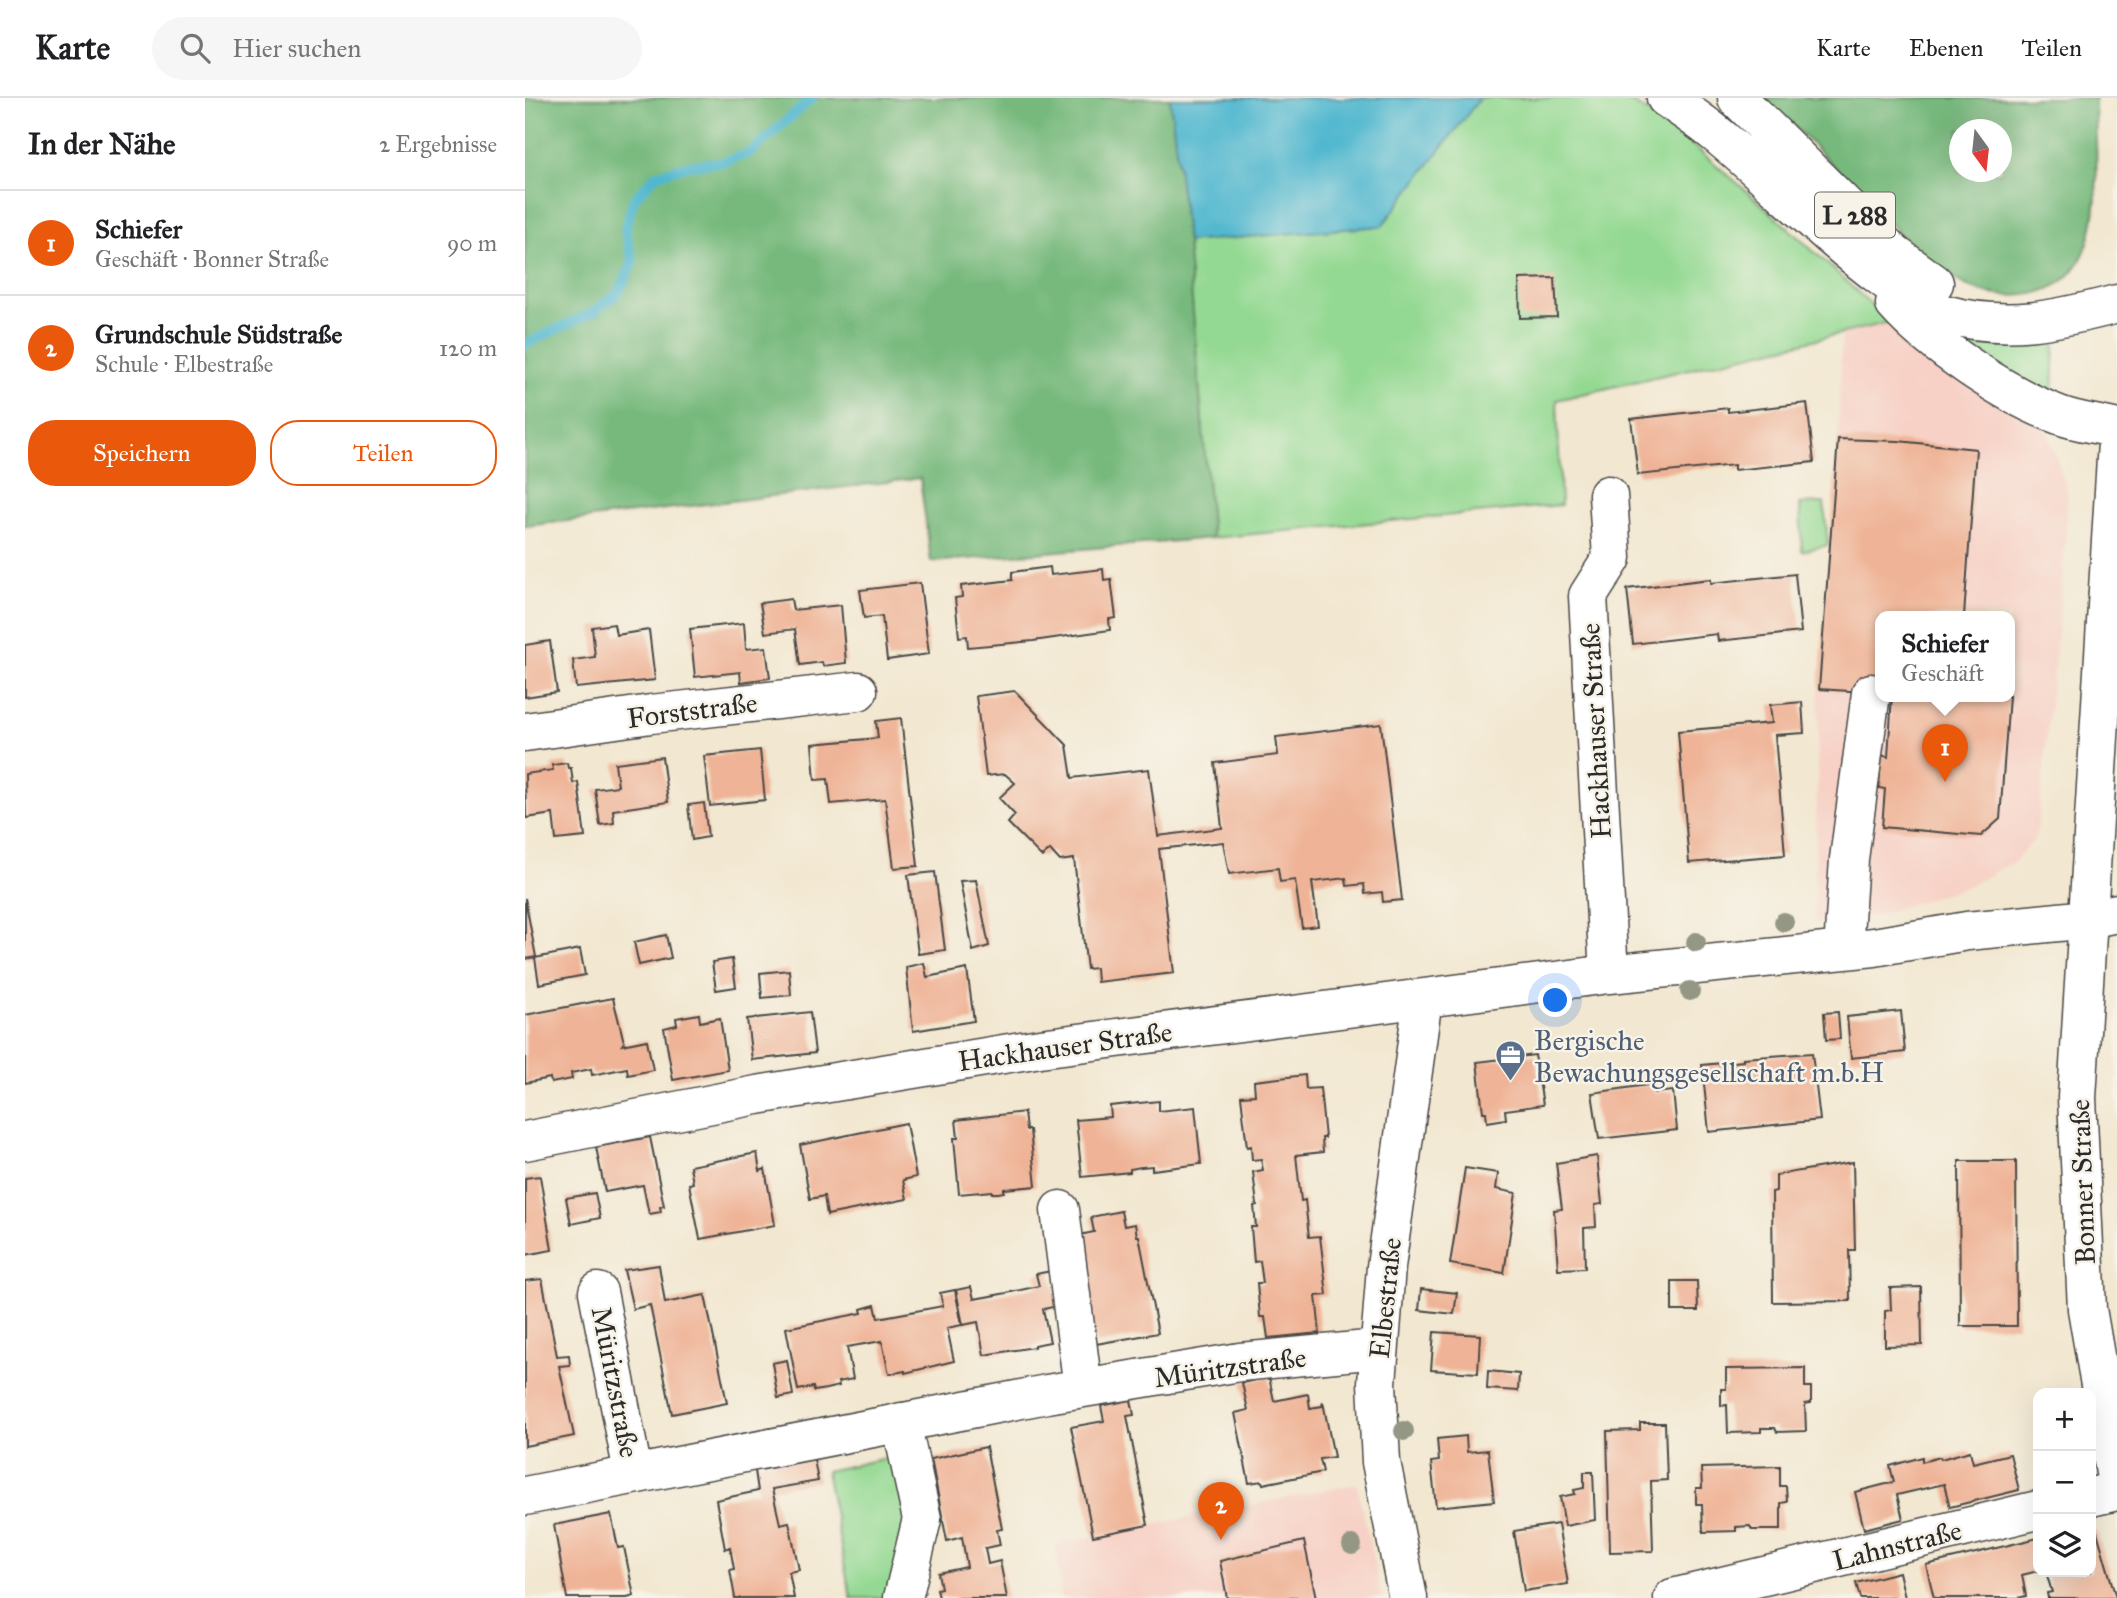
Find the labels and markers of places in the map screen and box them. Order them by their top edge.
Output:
pin: 1 [1922,724,1968,782]
place label: Bergische Bewachungsgesellschaft m.b.H [1534,1023,1884,1090]
office icon: Bergische Bewachungsgesellschaft m.b.H [1494,1039,1528,1083]
pin: 2 [1198,1482,1244,1540]

